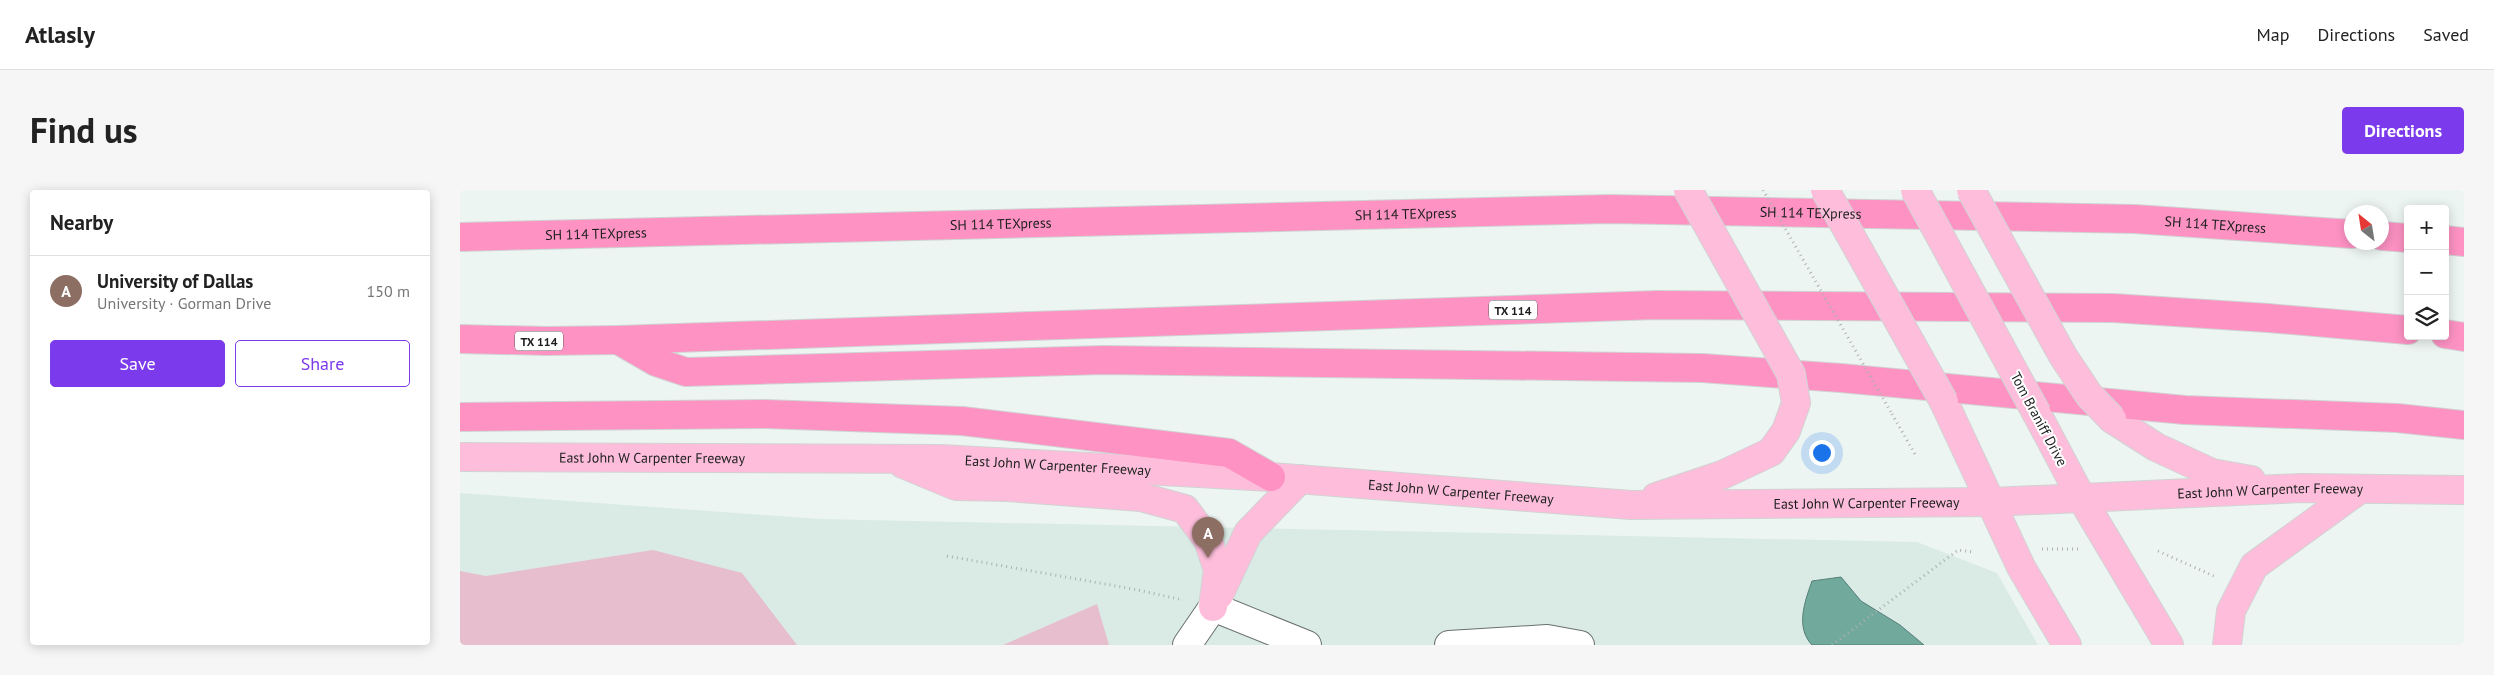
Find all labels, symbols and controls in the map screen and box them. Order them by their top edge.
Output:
text: Atlasly [25,19,95,50]
text: Map [2257,23,2289,46]
text: Directions [2317,23,2395,46]
text: Saved [2423,23,2469,46]
text: Find us [30,107,138,153]
button: Directions [2342,107,2464,154]
street label: SH 114 TEXpress [1760,203,1862,223]
street label: SH 114 TEXpress [1355,204,1457,224]
north arrow [2344,205,2389,250]
map controls [2404,205,2449,340]
button: + [2404,205,2449,250]
text: Nearby [50,209,113,236]
street label: SH 114 TEXpress [2164,212,2267,237]
street label: SH 114 TEXpress [950,214,1052,234]
street label: SH 114 TEXpress [545,223,647,244]
button: − [2404,250,2449,295]
text: University of Dallas [97,269,253,293]
text: A [61,281,71,301]
text: 150 m [367,281,410,301]
text: University · Gorman Drive [97,293,271,313]
button: layers [2404,295,2449,340]
road number: TX 114 [1489,300,1537,320]
road number: TX 114 [515,332,563,350]
button: Save [50,340,225,387]
button: Share [235,340,410,387]
street label: Tom Braniff Drive [2007,369,2071,469]
your location [1809,440,1835,466]
street label: East John W Carpenter Freeway [559,448,746,467]
street label: East John W Carpenter Freeway [964,451,1152,479]
street label: East John W Carpenter Freeway [1367,476,1555,508]
street label: East John W Carpenter Freeway [2177,479,2364,503]
street label: East John W Carpenter Freeway [1773,493,1960,513]
pin: A [1192,517,1224,558]

